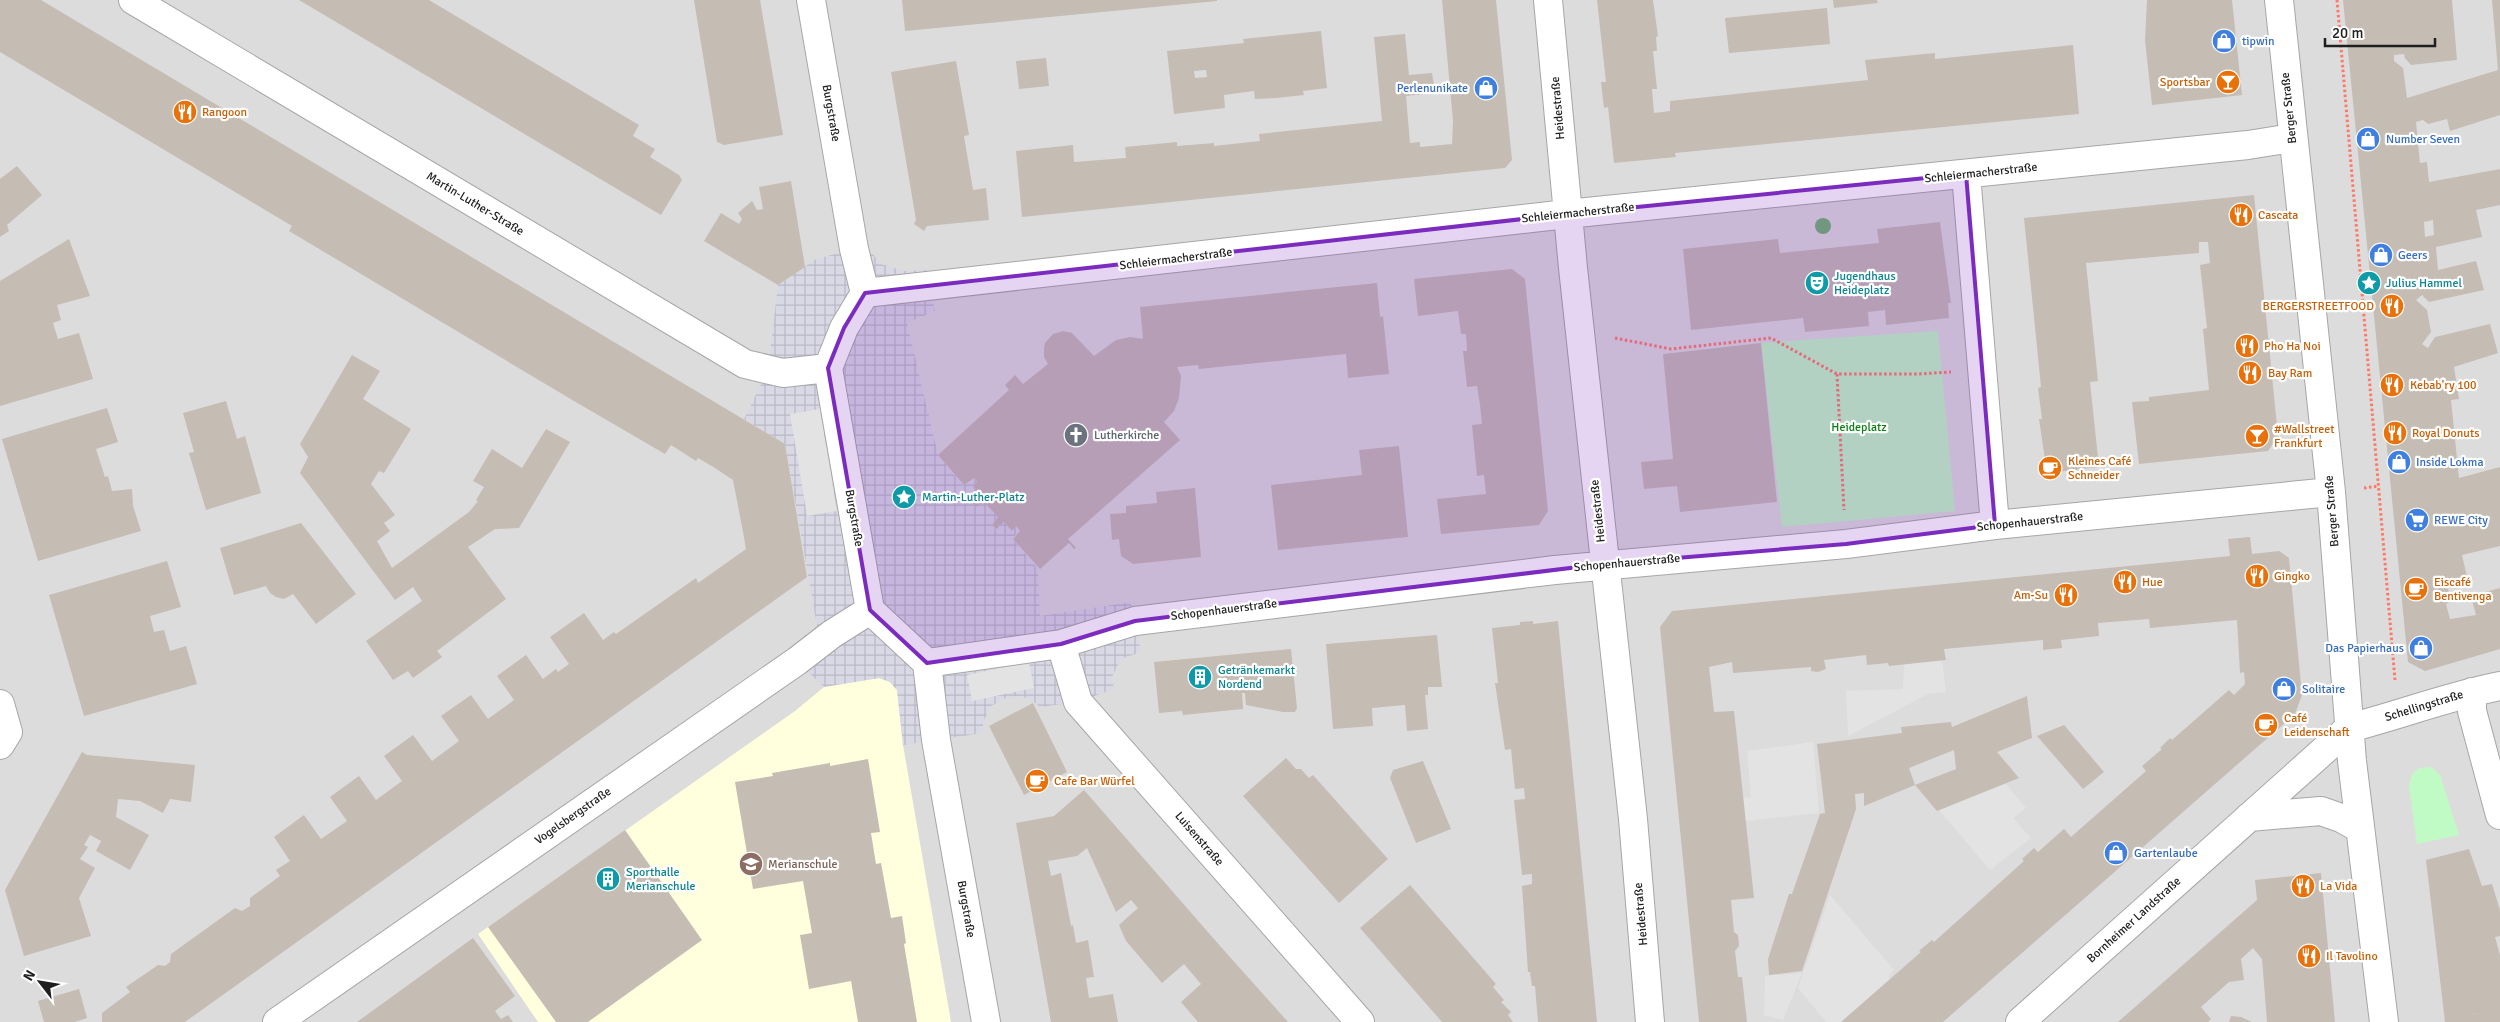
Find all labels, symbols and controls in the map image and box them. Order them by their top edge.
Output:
scale bar [2325,15,2435,47]
text: 20 m [2332,24,2363,42]
shop icon: tipwin [2211,28,2237,54]
place label: tipwin [2242,34,2275,49]
bar icon: Sportsbar [2215,69,2241,95]
street label: Berger Straße [2278,72,2300,144]
shop icon: Perlenunikate [1473,75,1499,101]
place label: Sportsbar [2160,75,2211,90]
street label: Heidestraße [1548,76,1568,140]
place label: Perlenunikate [1397,81,1468,96]
street label: Burgstraße [819,83,843,143]
restaurant icon: Rangoon [172,99,198,125]
place label: Rangoon [202,105,247,120]
shop icon: Number Seven [2355,126,2381,152]
place label: Number Seven [2386,132,2460,147]
street label: Schleiermacherstraße [1924,160,2038,186]
street label: Martin-Luther-Straße [423,169,527,239]
street label: Schleiermacherstraße [1521,200,1635,226]
restaurant icon: Cascata [2228,202,2254,228]
place label: Cascata [2258,208,2298,223]
shop icon: Geers [2368,242,2394,268]
street label: Schleiermacherstraße [1119,245,1233,273]
place label: Geers [2398,248,2427,263]
place label: Jugendhaus Heideplatz [1834,269,1896,298]
theatre icon: Jugendhaus Heideplatz [1804,270,1830,296]
place icon: Julius Hammel [2356,270,2382,296]
place label: Julius Hammel [2386,276,2462,291]
restaurant icon: BERGERSTREETFOOD [2379,293,2405,319]
place label: BERGERSTREETFOOD [2262,299,2374,314]
restaurant icon: Pho Ha Noi [2234,333,2260,359]
place label: Pho Ha Noi [2264,339,2321,354]
restaurant icon: Bay Ram [2237,360,2263,386]
place label: Bay Ram [2268,366,2312,381]
restaurant icon: Kebab'ry 100 [2379,372,2405,398]
place label: Kebab'ry 100 [2410,378,2477,393]
park label: Heideplatz [1831,420,1887,435]
restaurant icon: Royal Donuts [2382,420,2408,446]
church icon: Lutherkirche [1063,422,1089,448]
place label: #Wallstreet Frankfurt [2274,422,2334,451]
bar icon: #Wallstreet Frankfurt [2244,423,2270,449]
place label: Royal Donuts [2412,426,2479,441]
place label: Lutherkirche [1094,428,1159,443]
shop icon: Inside Lokma [2386,449,2412,475]
place label: Kleines Café Schneider [2068,454,2131,483]
cafe icon: Kleines Café Schneider [2037,455,2063,481]
place label: Inside Lokma [2416,455,2483,470]
street label: Berger Straße [2321,475,2343,547]
street label: Heidestraße [1587,479,1609,543]
place icon: Martin-Luther-Platz [891,484,917,510]
street label: Burgstraße [842,488,866,548]
place label: Martin-Luther-Platz [922,490,1025,505]
supermarket icon: REWE City [2404,507,2430,533]
street label: Schopenhauerstraße [1976,509,2084,535]
place label: REWE City [2434,513,2488,528]
street label: Schopenhauerstraße [1573,551,1681,575]
restaurant icon: Gingko [2244,563,2270,589]
restaurant icon: Hue [2112,569,2138,595]
place label: Gingko [2274,569,2310,584]
place label: Hue [2142,575,2163,590]
place label: Eiscafé Bentivenga [2434,575,2492,604]
cafe icon: Eiscafé Bentivenga [2403,576,2429,602]
restaurant icon: Am-Su [2053,582,2079,608]
place label: Am-Su [2014,588,2048,603]
street label: Schopenhauerstraße [1170,596,1278,624]
shop icon: Das Papierhaus [2408,635,2434,661]
place label: Das Papierhaus [2325,641,2404,656]
place label: Getränkemarkt Nordend [1218,663,1295,692]
building icon: Getränkemarkt Nordend [1187,664,1213,690]
shop icon: Solitaire [2271,676,2297,702]
place label: Solitaire [2302,682,2345,697]
street label: Schellingstraße [2383,687,2465,725]
place label: Café Leidenschaft [2284,711,2350,740]
cafe icon: Café Leidenschaft [2253,712,2279,738]
cafe icon: Cafe Bar Würfel [1024,768,1050,794]
place label: Cafe Bar Würfel [1054,774,1135,789]
street label: Vogelsbergstraße [532,784,614,848]
street label: Luisenstraße [1171,809,1227,869]
shop icon: Gartenlaube [2103,840,2129,866]
place label: Gartenlaube [2134,846,2198,861]
school or university icon: Merianschule [738,851,764,877]
place label: Merianschule [768,857,838,872]
place label: Sporthalle Merianschule [626,865,696,894]
building icon: Sporthalle Merianschule [595,866,621,892]
restaurant icon: La Vida [2290,873,2316,899]
street label: Bornheimer Landstraße [2084,874,2184,966]
street label: Burgstraße [954,879,978,939]
place label: La Vida [2320,879,2357,894]
street label: Heidestraße [1631,882,1651,946]
restaurant icon: Il Tavolino [2296,943,2322,969]
place label: Il Tavolino [2326,949,2378,964]
north arrow [15,957,65,1007]
text: N [19,967,39,984]

